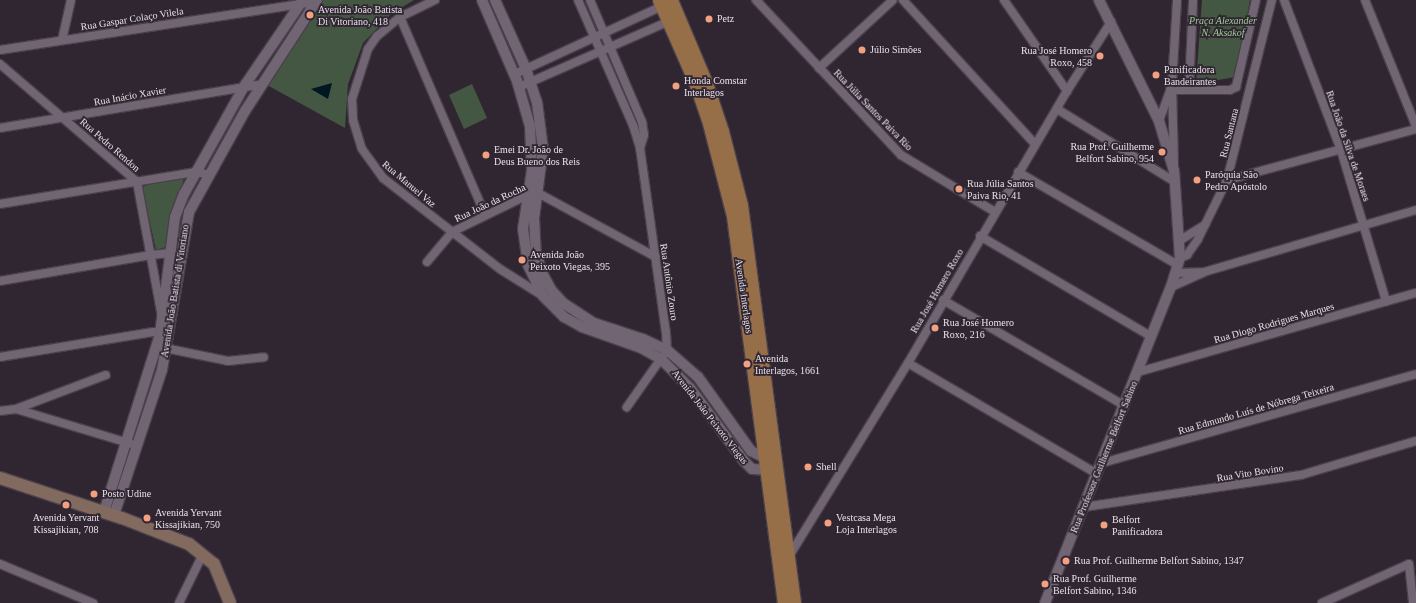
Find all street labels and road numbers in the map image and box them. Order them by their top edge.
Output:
street label: Rua Gaspar Colaço Vilela [80,5,184,33]
street label: Rua Júlia Santos Paiva Rio [831,67,915,153]
street label: Rua Inácio Xavier [93,84,167,108]
street label: Rua João da Silva de Moraes [1323,89,1373,203]
street label: Rua Santana [1217,107,1241,159]
street label: Rua Pedro Rendon [78,116,142,174]
street label: Rua Manuel Vaz [380,158,438,210]
street label: Rua João da Rocha [453,181,527,225]
street label: Avenida João Batista di Vitoriano [159,224,191,358]
street label: Rua Antônio Zouro [658,242,680,322]
street label: Rua José Homero Roxo [908,247,966,335]
street label: Avenida Interlagos [733,258,755,334]
street label: Rua Diogo Rodrigues Marques [1212,300,1336,346]
street label: Avenida João Peixoto Viegas [669,367,751,467]
street label: Rua Professor Guilherme Belfort Sabino [1068,379,1140,535]
street label: Rua Edmundo Luís de Nóbrega Teixeira [1177,381,1335,437]
street label: Rua Vito Bovino [1216,462,1284,484]

